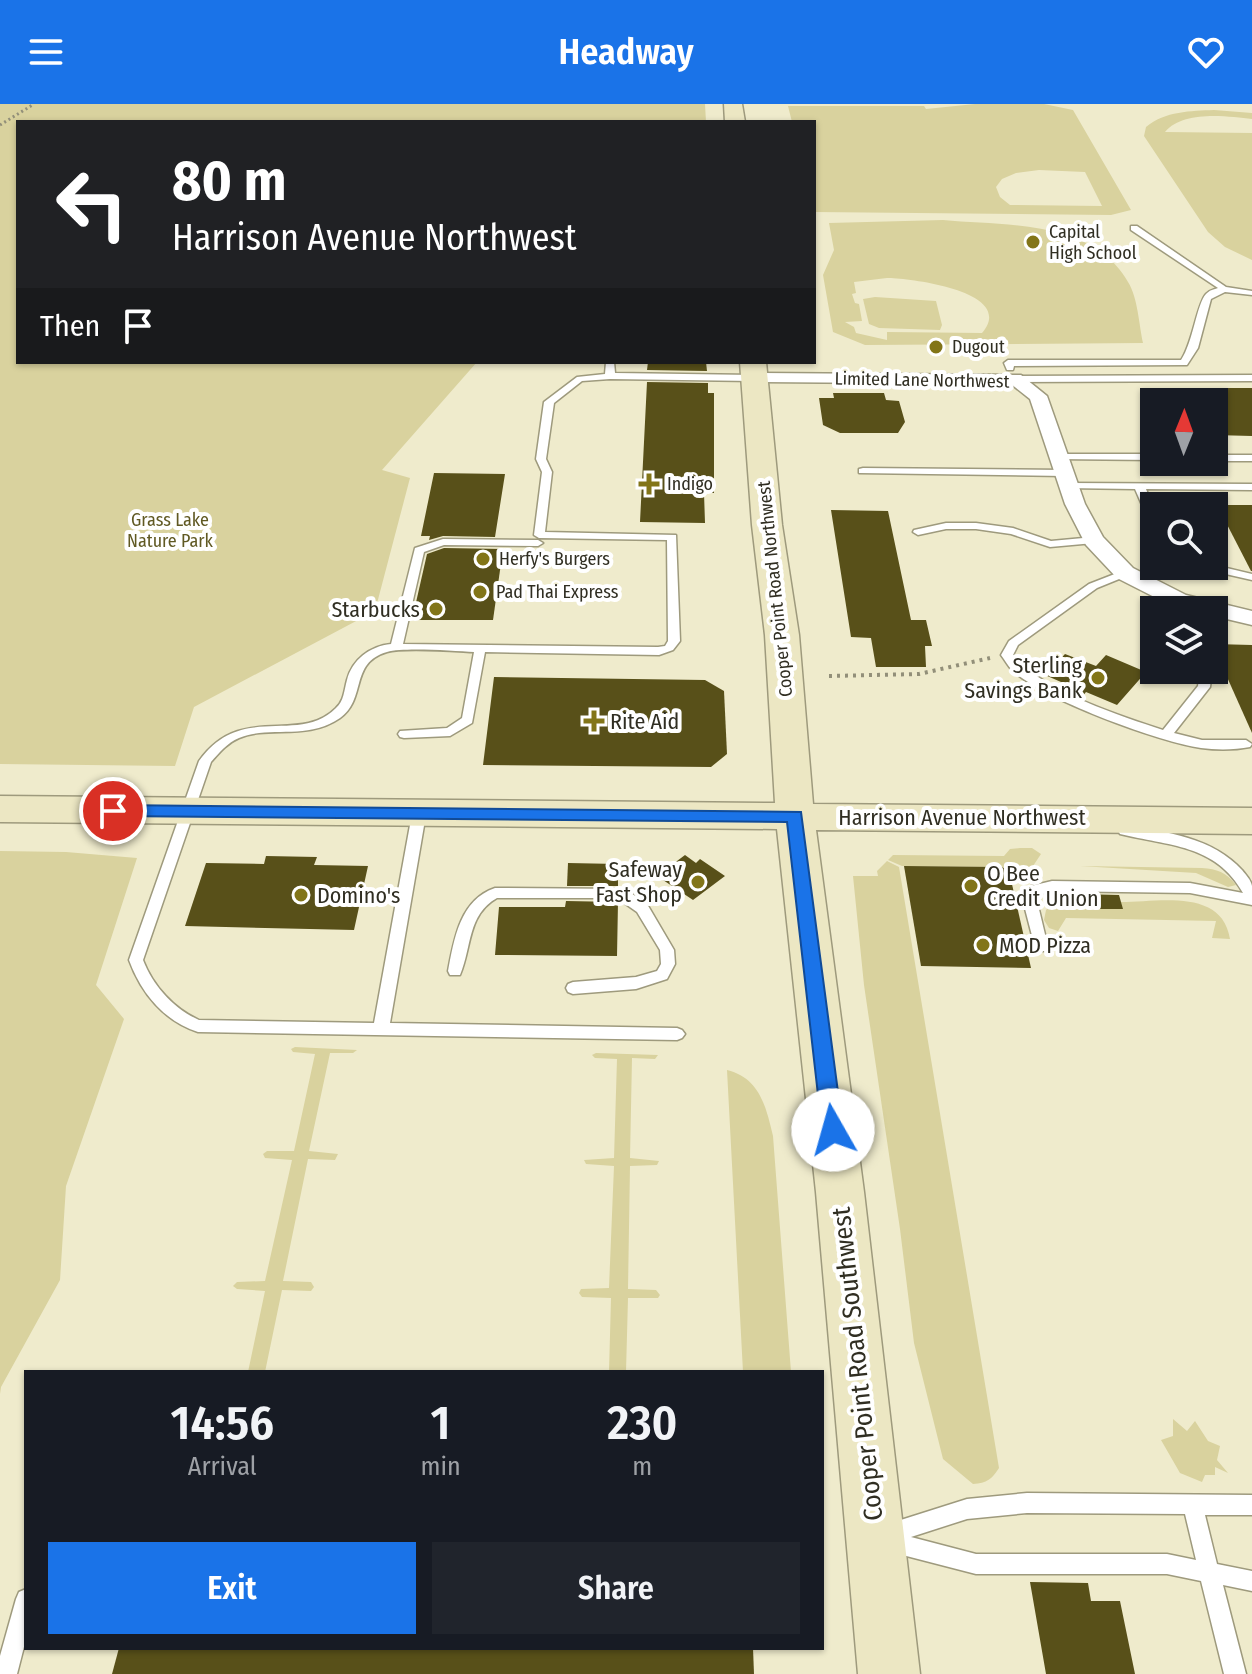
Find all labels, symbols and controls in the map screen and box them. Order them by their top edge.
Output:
icon: menu [24,30,68,74]
text: Headway [558,30,694,74]
icon: heart [1184,30,1228,74]
text: 80 m [172,148,287,215]
icon: left [40,152,144,256]
text: Harrison Avenue Northwest [172,216,577,260]
place label: Capital High School [1049,221,1137,264]
marker: Capital High School [1024,233,1042,251]
icon: arrive [116,304,160,348]
text: Then [40,308,100,344]
place label: Dugout [952,336,1005,358]
marker: Dugout [927,338,945,356]
street label: Limited Lane Northwest [834,367,1010,393]
north arrow [1140,388,1228,476]
map controls [1140,388,1228,684]
marker: Indigo [638,473,660,495]
place label: Indigo [667,473,713,495]
street label: Cooper Point Road Northwest [753,480,797,698]
button: search [1140,492,1228,580]
park label: Grass Lake Nature Park [127,509,214,552]
place label: Herfy's Burgers [499,548,610,570]
marker: Herfy's Burgers [474,550,492,568]
place label: Pad Thai Express [496,581,619,603]
marker: Pad Thai Express [471,583,489,601]
place label: Starbucks [331,596,420,623]
button: layers [1140,596,1228,684]
marker: Starbucks [427,600,445,618]
place label: Sterling Savings Bank [964,652,1083,704]
marker: Sterling Savings Bank [1089,669,1107,687]
place label: Rite Aid [610,708,679,735]
marker: Rite Aid [585,712,603,730]
pin [79,777,147,845]
icon: arrive [91,789,135,833]
street label: Harrison Avenue Northwest [838,804,1086,831]
place label: Safeway Fast Shop [596,856,682,908]
place label: O Bee Credit Union [987,860,1099,912]
marker: Safeway Fast Shop [689,873,707,891]
marker: O Bee Credit Union [962,877,980,895]
place label: Domino's [317,882,400,909]
marker: Domino's [292,886,310,904]
place label: MOD Pizza [999,932,1091,959]
marker: MOD Pizza [974,936,992,954]
position arrow [791,1088,875,1172]
street label: Cooper Point Road Southwest [826,1205,889,1522]
text: 14:56 [170,1394,274,1452]
text: 1 [431,1394,451,1452]
text: 230 [607,1394,677,1452]
text: Arrival [188,1451,257,1482]
text: min [420,1451,461,1482]
text: m [632,1451,652,1482]
button: Exit [48,1542,416,1634]
button: Share [432,1542,800,1634]

